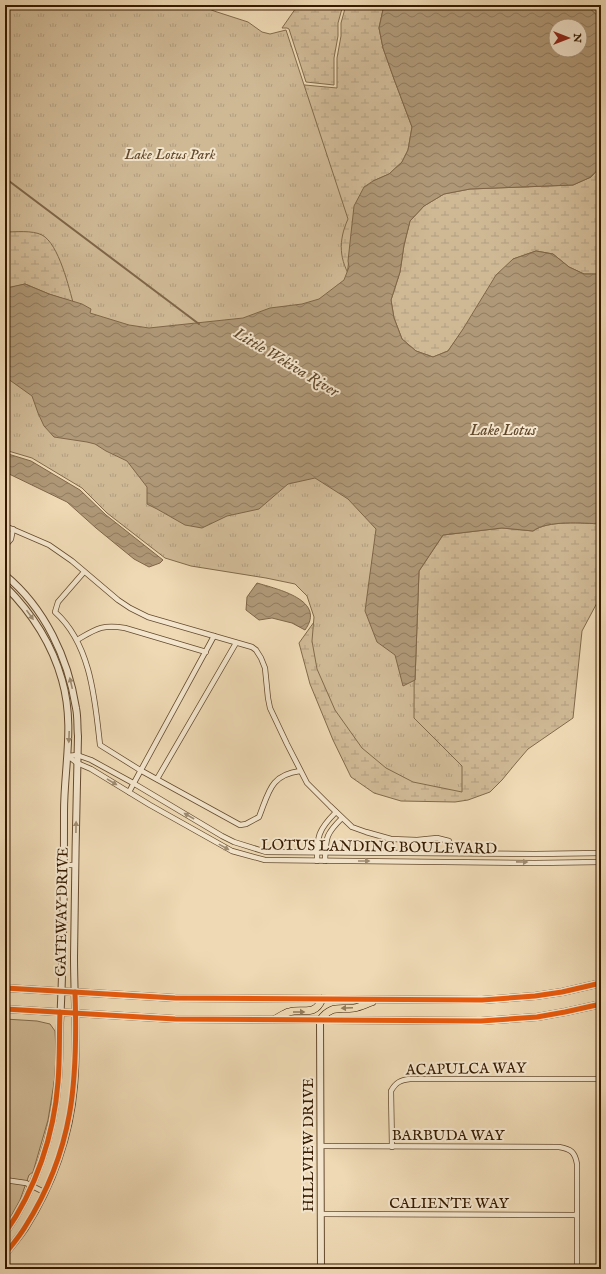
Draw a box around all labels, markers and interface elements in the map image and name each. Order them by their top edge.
north arrow [548,18,588,58]
text: N [570,32,584,43]
park label: Lake Lotus Park [124,145,215,164]
water label: Little Wekiva River [229,323,344,403]
water label: Lake Lotus [469,421,536,441]
one-way arrow [26,610,34,621]
one-way arrow [67,677,73,689]
one-way arrow [66,731,72,744]
one-way arrow [106,778,118,785]
one-way arrow [183,812,195,819]
one-way arrow [73,820,79,833]
street label: LOTUS LANDING BOULEVARD [261,835,497,859]
one-way arrow [218,843,230,850]
street label: GATEWAY DRIVE [51,847,73,977]
one-way arrow [358,858,371,864]
one-way arrow [516,859,528,866]
one-way arrow [341,1004,353,1011]
one-way arrow [293,1009,306,1015]
street label: ACAPULCA WAY [405,1058,527,1080]
street label: HILLVIEW DRIVE [299,1078,318,1212]
street label: BARBUDA WAY [392,1126,505,1145]
street label: CALIENTE WAY [389,1194,510,1213]

